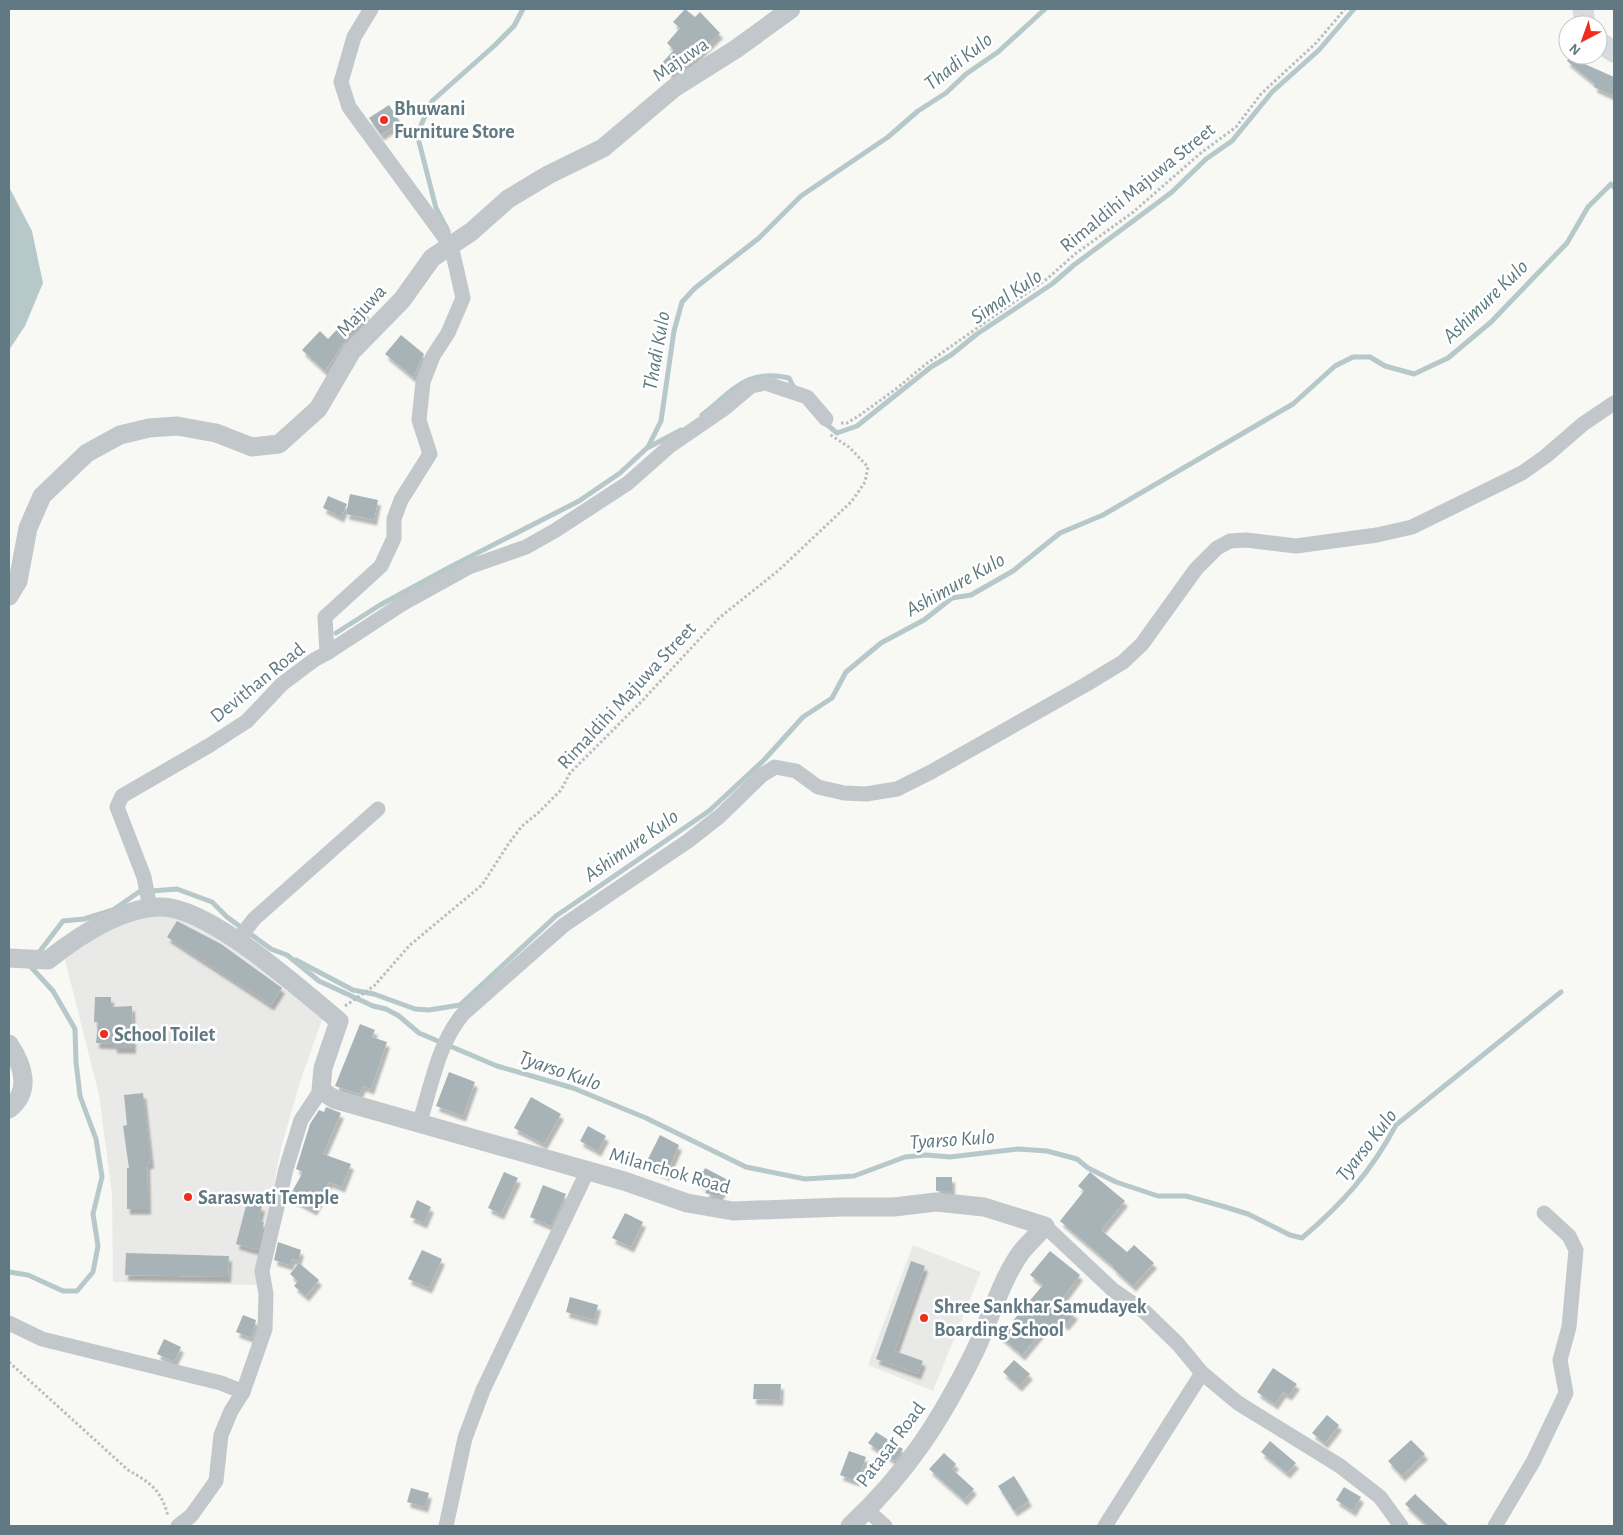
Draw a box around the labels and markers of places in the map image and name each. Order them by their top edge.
place label: Bhuwani Furniture Store [394,99,515,142]
marker: Bhuwani Furniture Store [378,114,390,126]
place label: School Toilet [114,1025,216,1045]
marker: School Toilet [98,1028,110,1040]
place label: Saraswati Temple [198,1188,339,1208]
marker: Saraswati Temple [182,1191,194,1203]
place label: Shree Sankhar Samudayek Boarding School [934,1297,1147,1340]
marker: Shree Sankhar Samudayek Boarding School [918,1312,930,1324]

